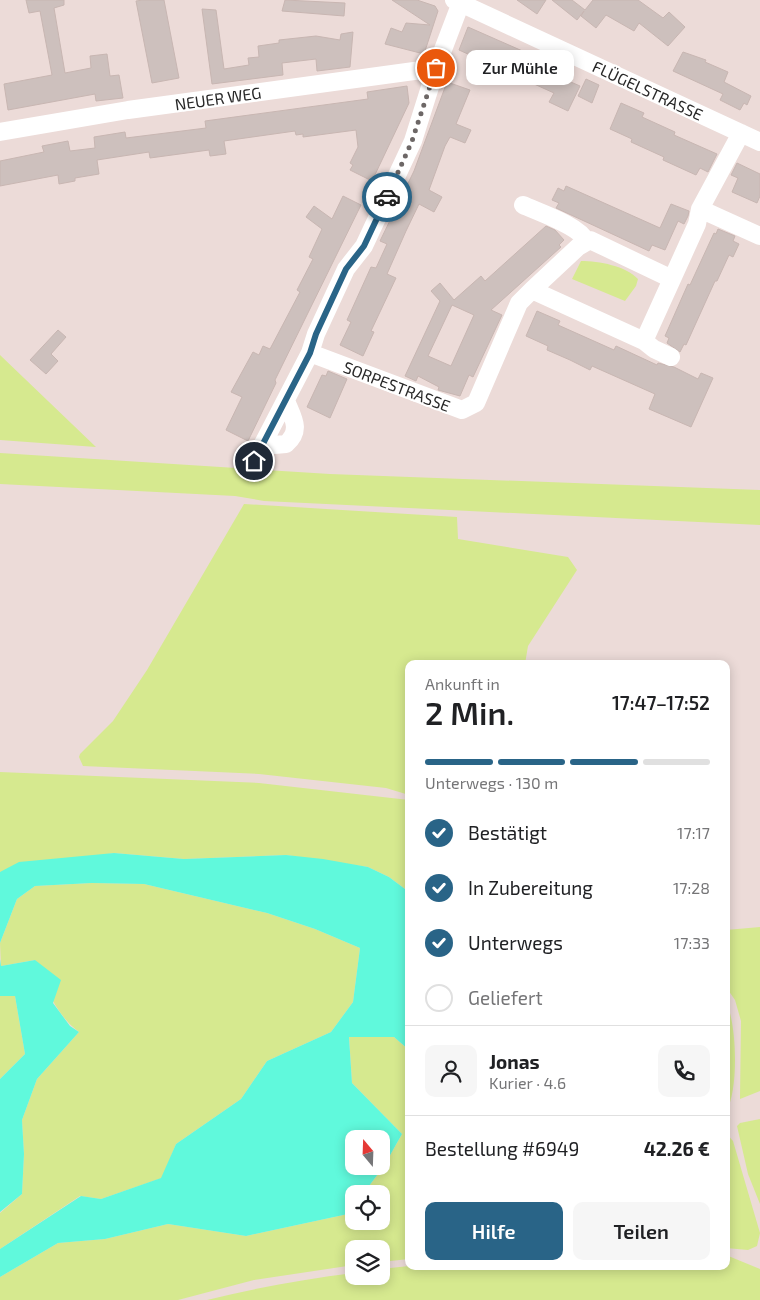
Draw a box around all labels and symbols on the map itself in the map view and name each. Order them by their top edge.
pin [415,47,457,89]
callout: Zur Mühle [466,50,574,86]
street label: FLÜGELSTRASSE [590,56,706,124]
street label: NEUER WEG [174,83,262,113]
courier [362,172,412,222]
street label: SORPESTRASSE [341,357,453,415]
pin [233,440,275,482]
north arrow [345,1130,390,1175]

